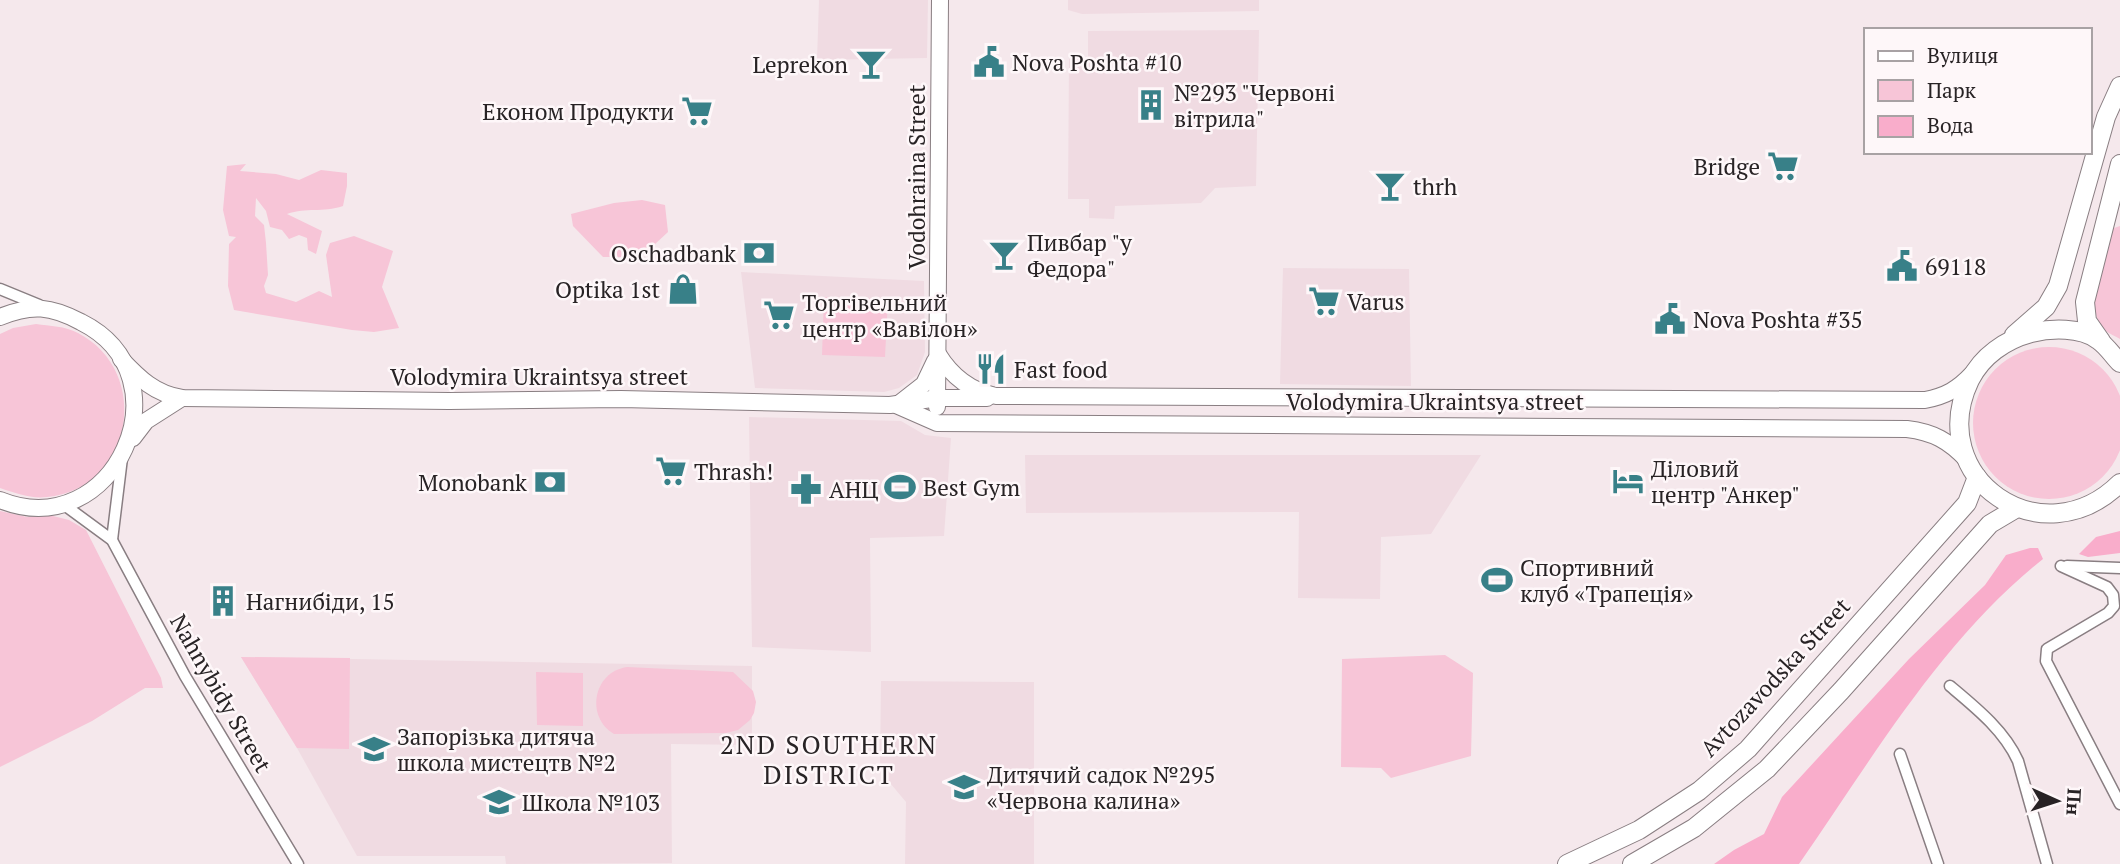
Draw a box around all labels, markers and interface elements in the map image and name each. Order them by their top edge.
legend [1864,28,2092,154]
text: Вулиця [1927,41,1998,69]
public building icon: Nova Poshta #10 [972,45,1006,79]
bar icon: Leprekon [854,47,888,81]
place label: Nova Poshta #10 [1012,47,1182,78]
place label: Leprekon [752,49,848,80]
text: Парк [1927,76,1977,104]
place label: №293 "Червоні вітрила" [1174,77,1335,134]
street label: Vodohraina Street [901,84,932,269]
building icon: №293 "Червоні вітрила" [1134,88,1168,122]
supermarket icon: Економ Продукти [680,94,714,128]
place label: Економ Продукти [482,96,674,127]
text: Вода [1927,111,1974,139]
supermarket icon: Bridge [1766,149,1800,183]
place label: Bridge [1694,151,1760,182]
bar icon: thrh [1373,169,1407,203]
place label: thrh [1413,171,1458,202]
place label: Пивбар "у Федора" [1027,227,1132,284]
bank icon: Oschadbank [742,236,776,270]
place label: Oschadbank [611,238,736,269]
bar icon: Пивбар "у Федора" [987,238,1021,272]
public building icon: 69118 [1885,249,1919,283]
place label: 69118 [1925,251,1986,282]
shop icon: Оptika 1st [666,272,700,306]
place label: Оptika 1st [555,274,660,305]
supermarket icon: Varus [1307,284,1341,318]
place label: Varus [1347,286,1404,317]
place label: Торгівельний центр «Вавілон» [802,287,978,344]
supermarket icon: Торгівельний центр «Вавілон» [762,298,796,332]
public building icon: Nova Poshta #35 [1653,302,1687,336]
place label: Nova Poshta #35 [1693,304,1863,335]
restaurant icon: Fast food [974,352,1008,386]
place label: Fast food [1014,354,1108,385]
street label: Volodymira Ukraintsya street [390,361,688,392]
street label: Volodymira Ukraintsya street [1286,386,1584,417]
place label: Діловий центр "Анкер" [1651,453,1800,510]
supermarket icon: Thrash! [654,454,688,488]
place label: Thrash! [694,456,773,487]
hotel icon: Діловий центр "Анкер" [1611,464,1645,498]
bank icon: Monobank [533,465,567,499]
place label: Monobank [418,467,527,498]
sports icon: Best Gym [883,470,917,504]
pharmacy icon: АНЦ [789,472,823,506]
place label: Best Gym [923,472,1020,503]
place label: АНЦ [829,474,878,505]
place label: Спортивний клуб «Трапеція» [1520,552,1693,609]
sports icon: Спортивний клуб «Трапеція» [1480,563,1514,597]
building icon: Нагнибіди, 15 [206,584,240,618]
place label: Нагнибіди, 15 [246,586,395,617]
street label: Avtozavodska Street [1693,591,1857,763]
street label: Nahnybidy Street [163,608,279,778]
place label: Запорізька дитяча школа мистецтв №2 [397,721,616,778]
district label: 2ND SOUTHERN DISTRICT [720,727,938,791]
school or university icon: Запорізька дитяча школа мистецтв №2 [357,732,391,766]
place label: Дитячий садок №295 «Червона калина» [987,759,1216,816]
north arrow [2022,766,2092,836]
school or university icon: Дитячий садок №295 «Червона калина» [947,770,981,804]
school or university icon: Школа №103 [482,785,516,819]
place label: Школа №103 [522,787,660,818]
text: Пн [2061,788,2088,816]

